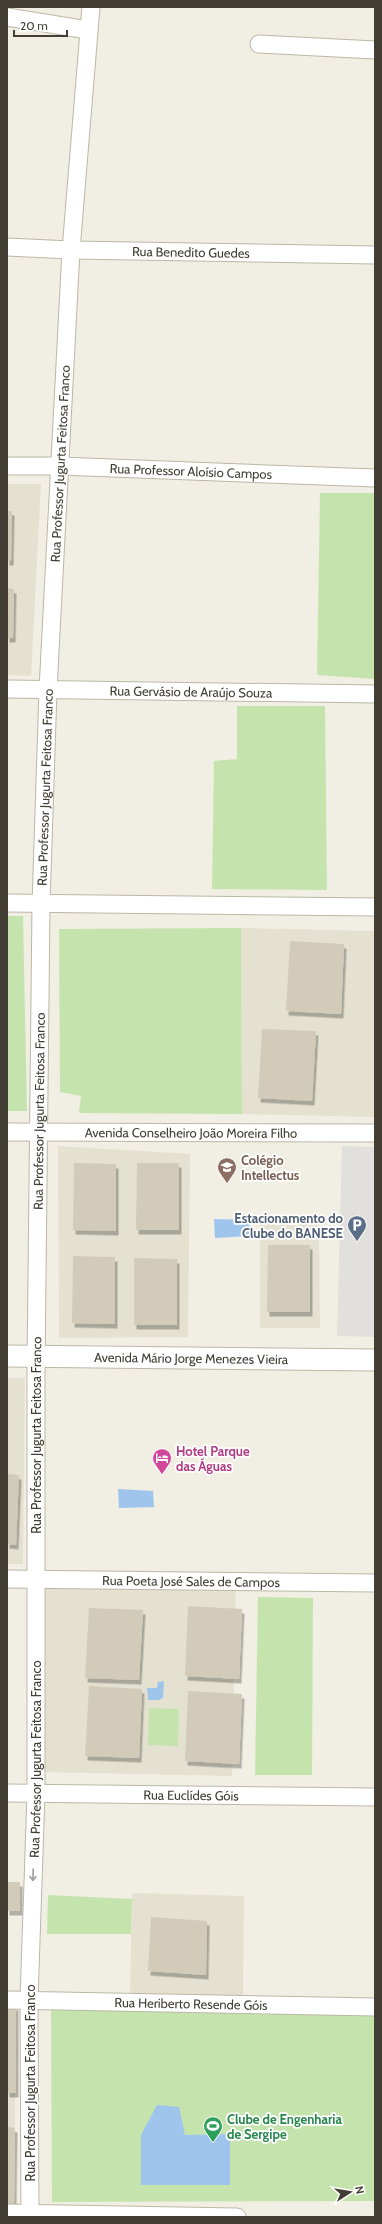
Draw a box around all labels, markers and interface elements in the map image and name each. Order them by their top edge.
scale bar [14,12,67,38]
text: 20 m [20,18,48,33]
street label: Rua Benedito Guedes [132,243,251,261]
street label: Rua Professor Jugurta Feitosa Franco [47,365,73,563]
street label: Rua Professor Aloísio Campos [109,460,273,482]
street label: Rua Gervásio de Araújo Souza [110,682,273,701]
street label: Rua Professor Jugurta Feitosa Franco [34,688,56,886]
street label: Rua Professor Jugurta Feitosa Franco [30,1012,48,1210]
street label: Avenida Conselheiro João Moreira Filho [85,1124,297,1141]
place label: Colégio Intellectus [241,1152,300,1183]
school or university icon: Colégio Intellectus [216,1156,238,1184]
place label: Estacionamento do Clube do BANESE [234,1210,344,1241]
parking icon: Estacionamento do Clube do BANESE [346,1214,368,1242]
street label: Rua Professor Jugurta Feitosa Franco [28,1336,44,1534]
street label: Avenida Mário Jorge Menezes Vieira [94,1349,289,1367]
place label: Hotel Parque das Águas [176,1443,250,1474]
hotel icon: Hotel Parque das Águas [151,1447,173,1475]
street label: Rua Poeta José Sales de Campos [102,1572,281,1590]
street label: Rua Professor Jugurta Feitosa Franco [26,1660,44,1858]
street label: Rua Euclídes Góis [143,1786,239,1804]
one-way arrow [29,1868,37,1881]
street label: Rua Professor Jugurta Feitosa Franco [22,1984,38,2182]
street label: Rua Heriberto Resende Góis [114,1994,268,2013]
place label: Clube de Engenharia de Sergipe [227,2111,342,2142]
sports icon: Clube de Engenharia de Sergipe [202,2115,224,2143]
north arrow [330,2172,370,2212]
text: N [352,2185,367,2195]

